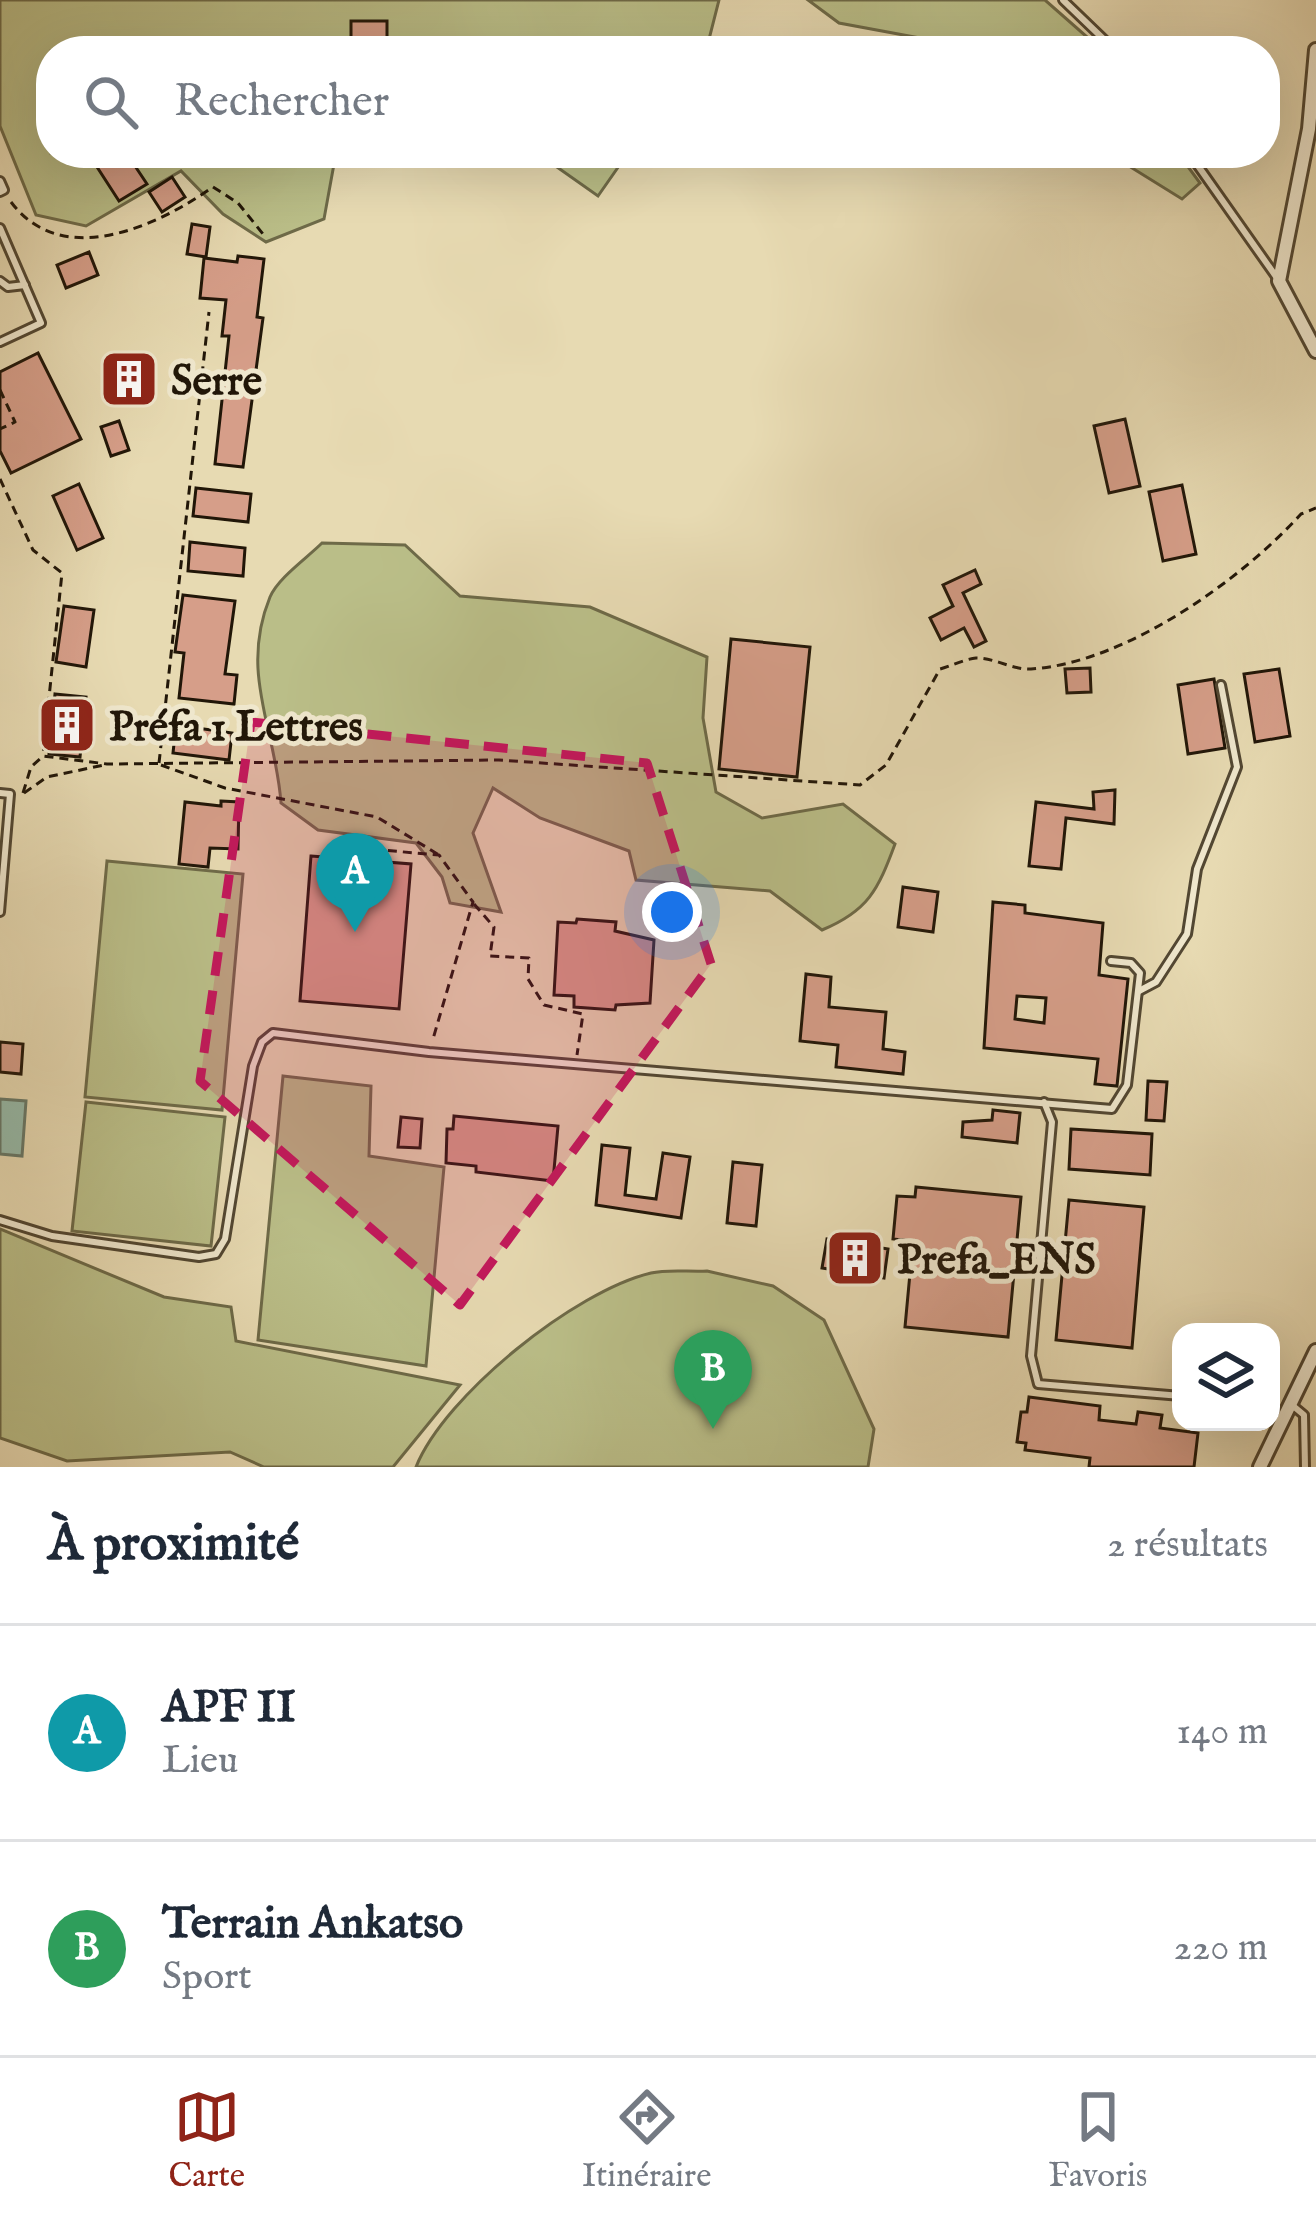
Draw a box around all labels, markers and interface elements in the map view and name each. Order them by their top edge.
search box [36,36,1280,168]
icon: search [78,69,144,135]
text: Rechercher [174,74,389,131]
building icon: Serre [98,348,160,410]
place label: Serre [171,356,262,409]
building icon: Préfa 1 Lettres [36,694,98,756]
place label: Préfa 1 Lettres [109,702,363,755]
pin: A [316,833,394,932]
your location [642,882,702,942]
building icon: Prefa_ENS [824,1227,886,1289]
place label: Prefa_ENS [897,1235,1096,1288]
map controls [1172,1323,1280,1431]
button: layers [1172,1323,1280,1431]
pin: B [674,1330,752,1429]
text: À proximité [48,1513,299,1578]
text: 2 résultats [1107,1521,1268,1570]
text: APF II [162,1680,296,1737]
text: A [74,1708,100,1757]
text: 140 m [1177,1708,1268,1757]
text: Lieu [162,1737,238,1786]
text: Terrain Ankatso [162,1896,463,1953]
text: B [74,1924,100,1973]
text: 220 m [1174,1924,1268,1973]
text: Sport [162,1953,252,2002]
tab: Carte [169,2084,245,2198]
tab: Itinéraire [582,2084,711,2198]
tab: Favoris [1049,2084,1147,2198]

